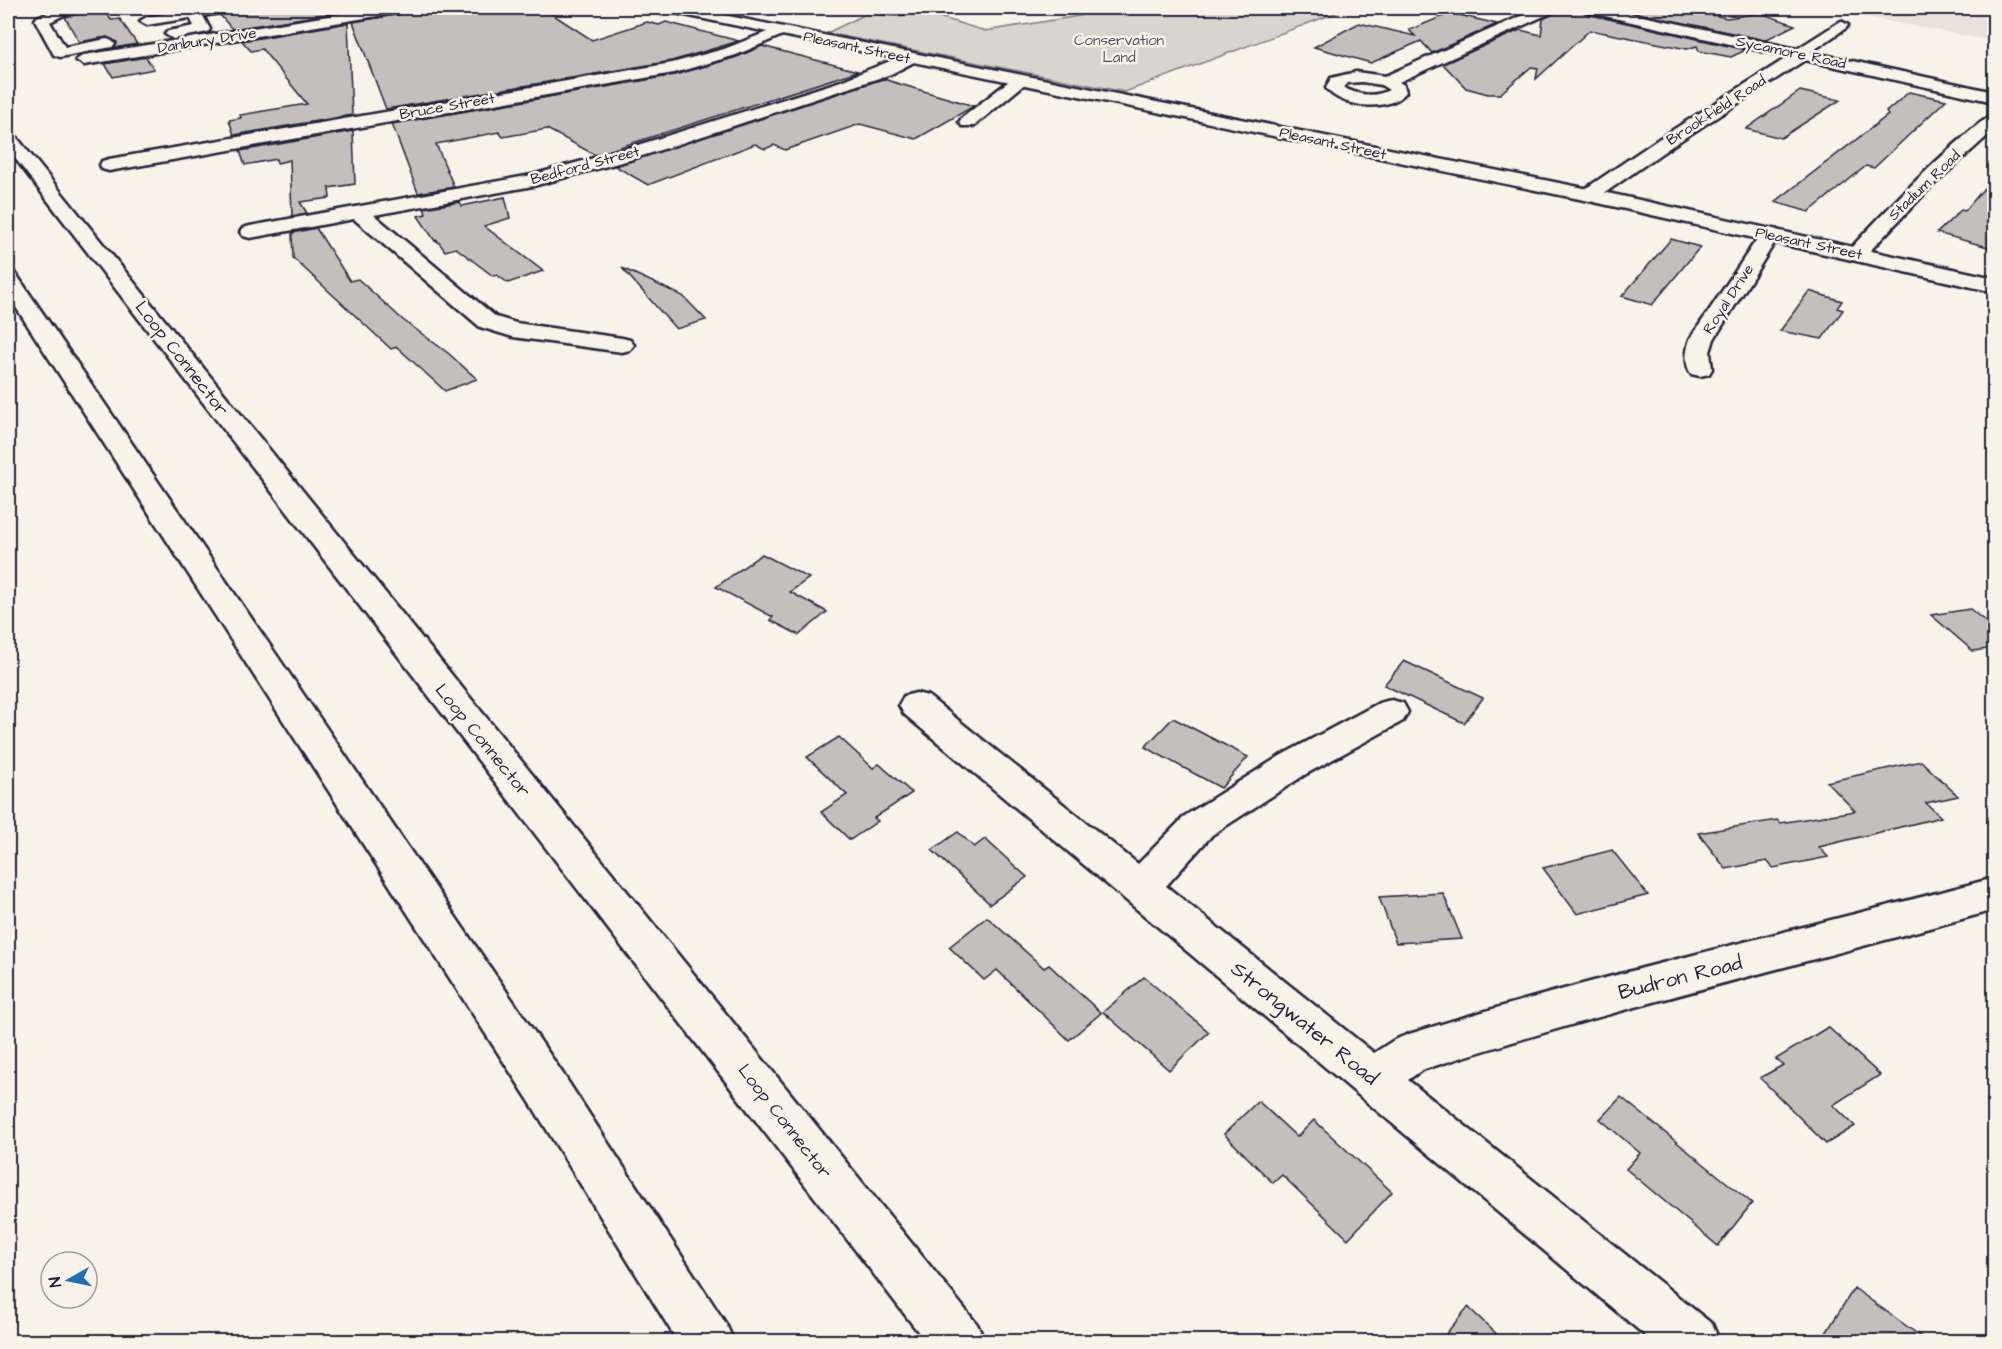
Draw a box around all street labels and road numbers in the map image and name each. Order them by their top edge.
street label: Danbury Drive [156,22,258,60]
street label: Pleasant Street [802,26,912,69]
street label: Sycamore Road [1734,31,1848,75]
street label: Brookfield Road [1662,70,1770,150]
street label: Bruce Street [398,88,496,125]
street label: Pleasant Street [1278,122,1388,165]
street label: Bedford Street [528,141,642,190]
street label: Stadium Road [1884,145,1965,225]
street label: Pleasant Street [1754,222,1864,265]
street label: Royal Drive [1698,260,1760,339]
street label: Loop Connector [129,296,234,421]
street label: Loop Connector [429,678,536,802]
street label: Budron Road [1615,948,1745,1007]
street label: Strongwater Road [1223,955,1385,1094]
street label: Loop Connector [732,1059,837,1184]

